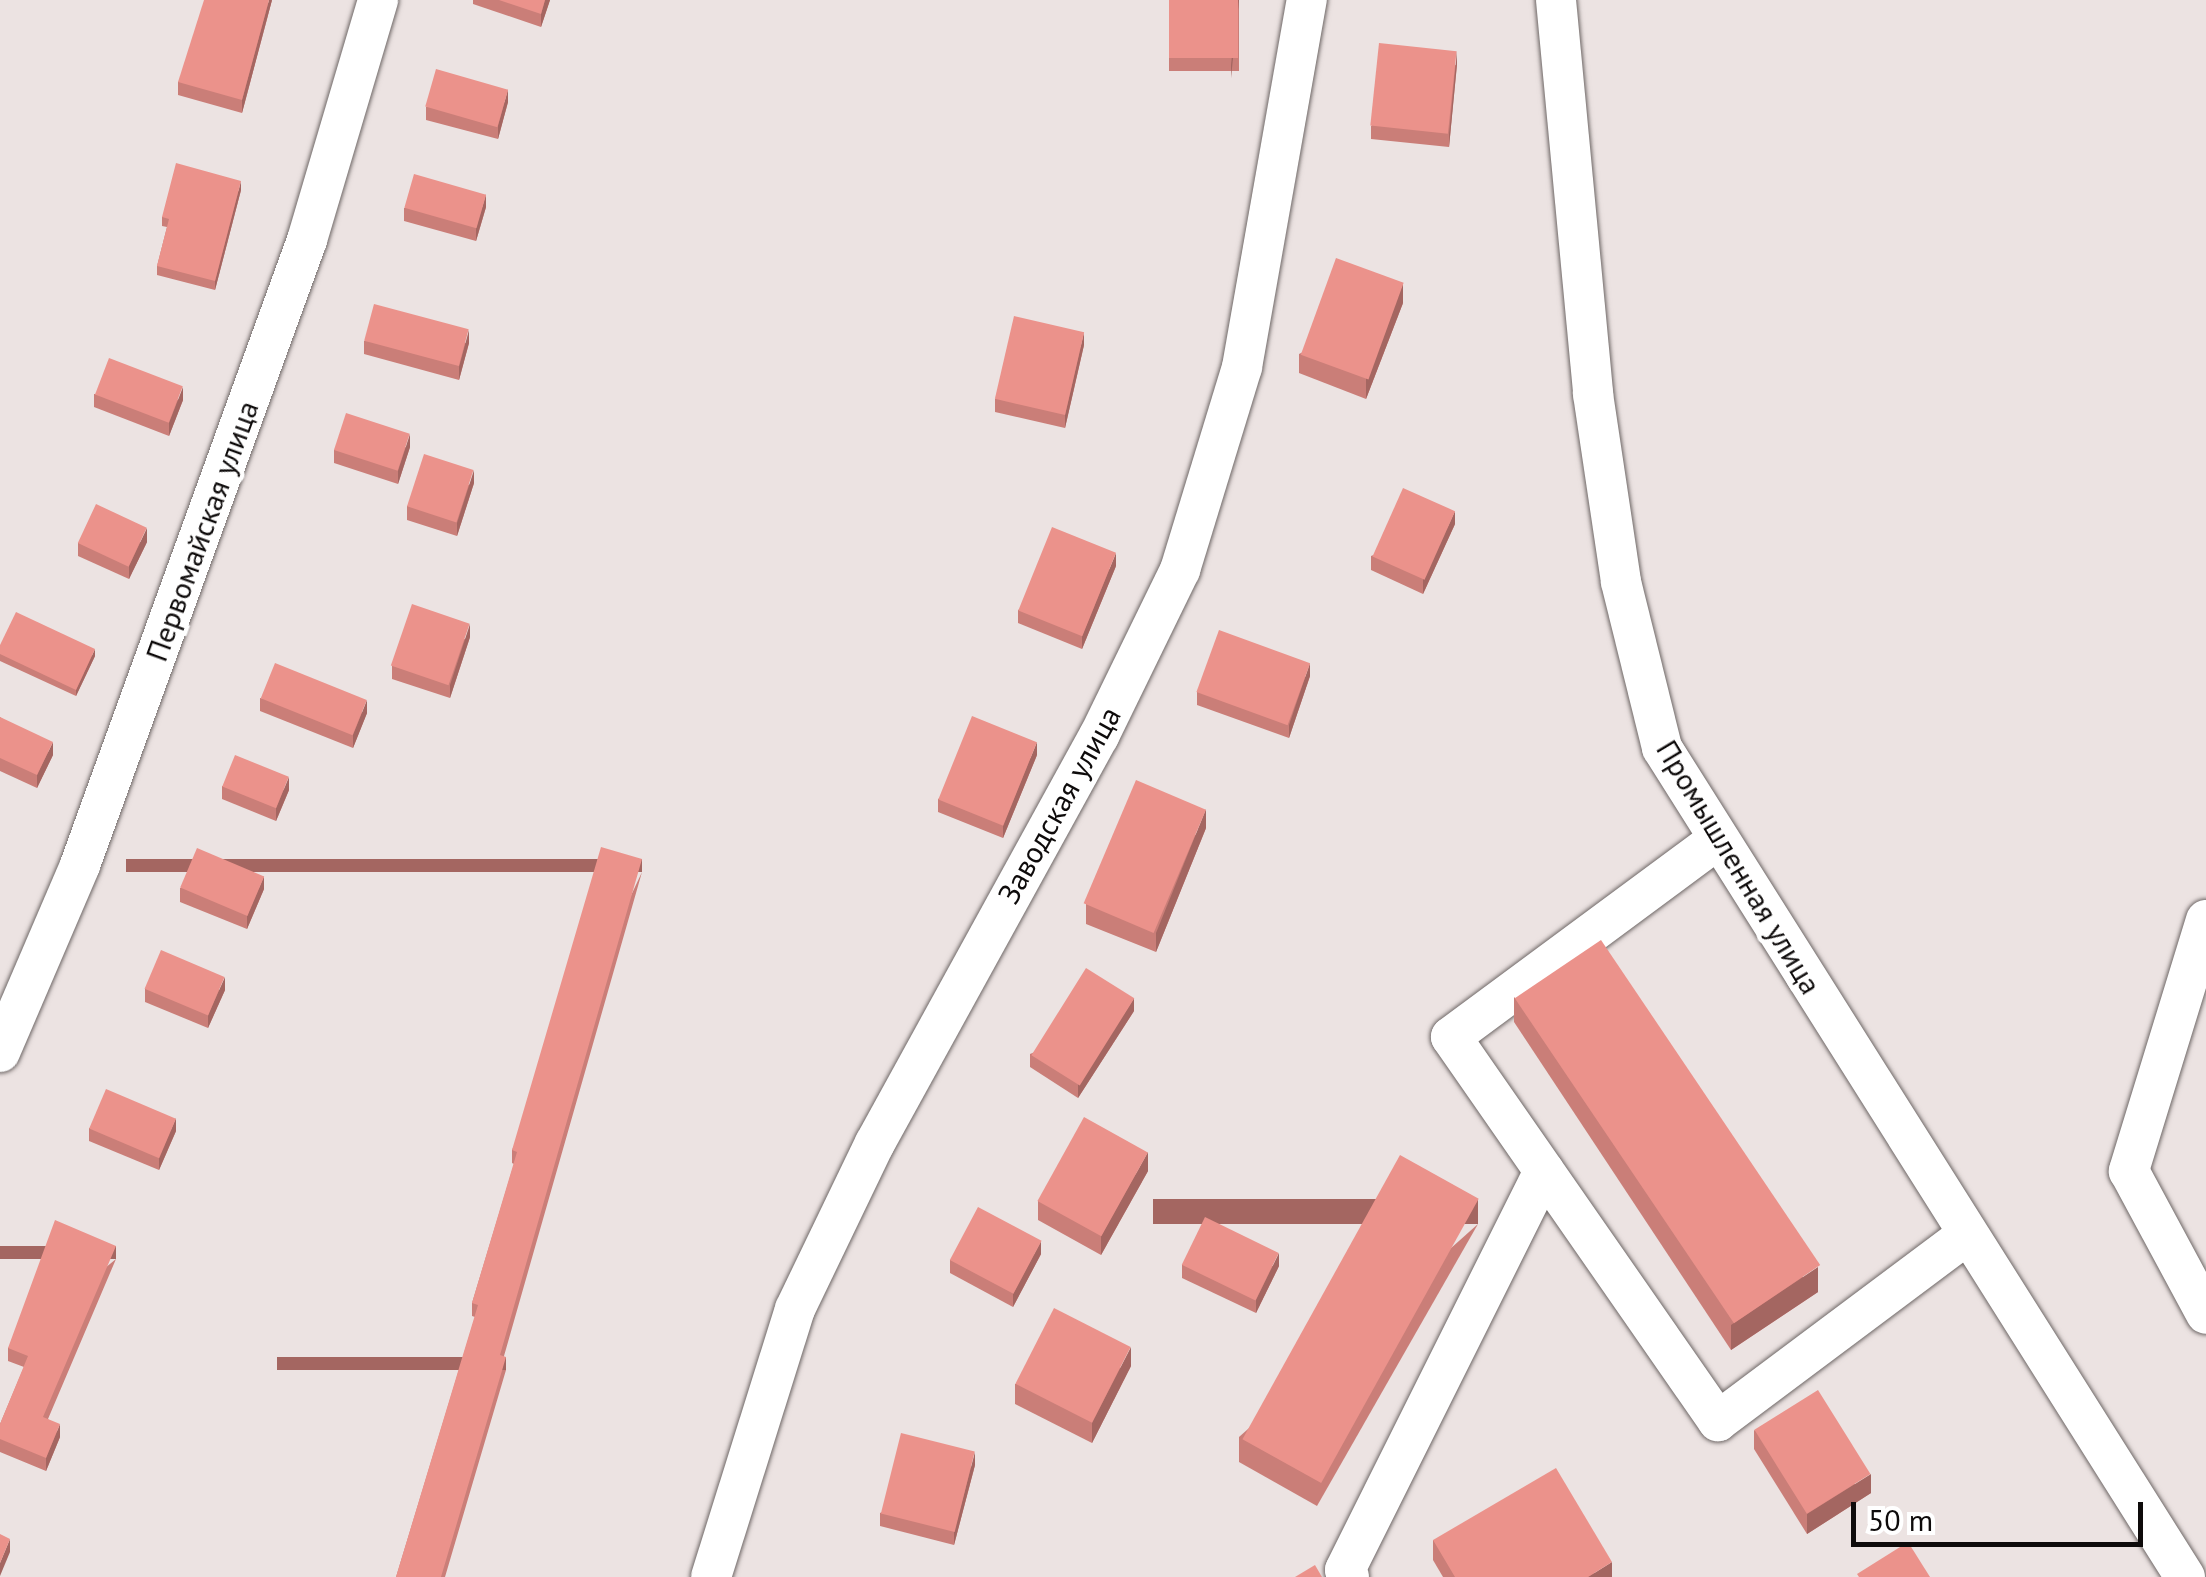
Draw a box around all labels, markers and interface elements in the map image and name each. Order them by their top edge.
street label: Первомайская улица [138,396,266,666]
street label: Заводская улица [990,700,1128,910]
street label: Промышленная улица [1649,734,1829,1000]
scale bar [1856,1482,2148,1544]
text: 50 m [1868,1500,1933,1539]

